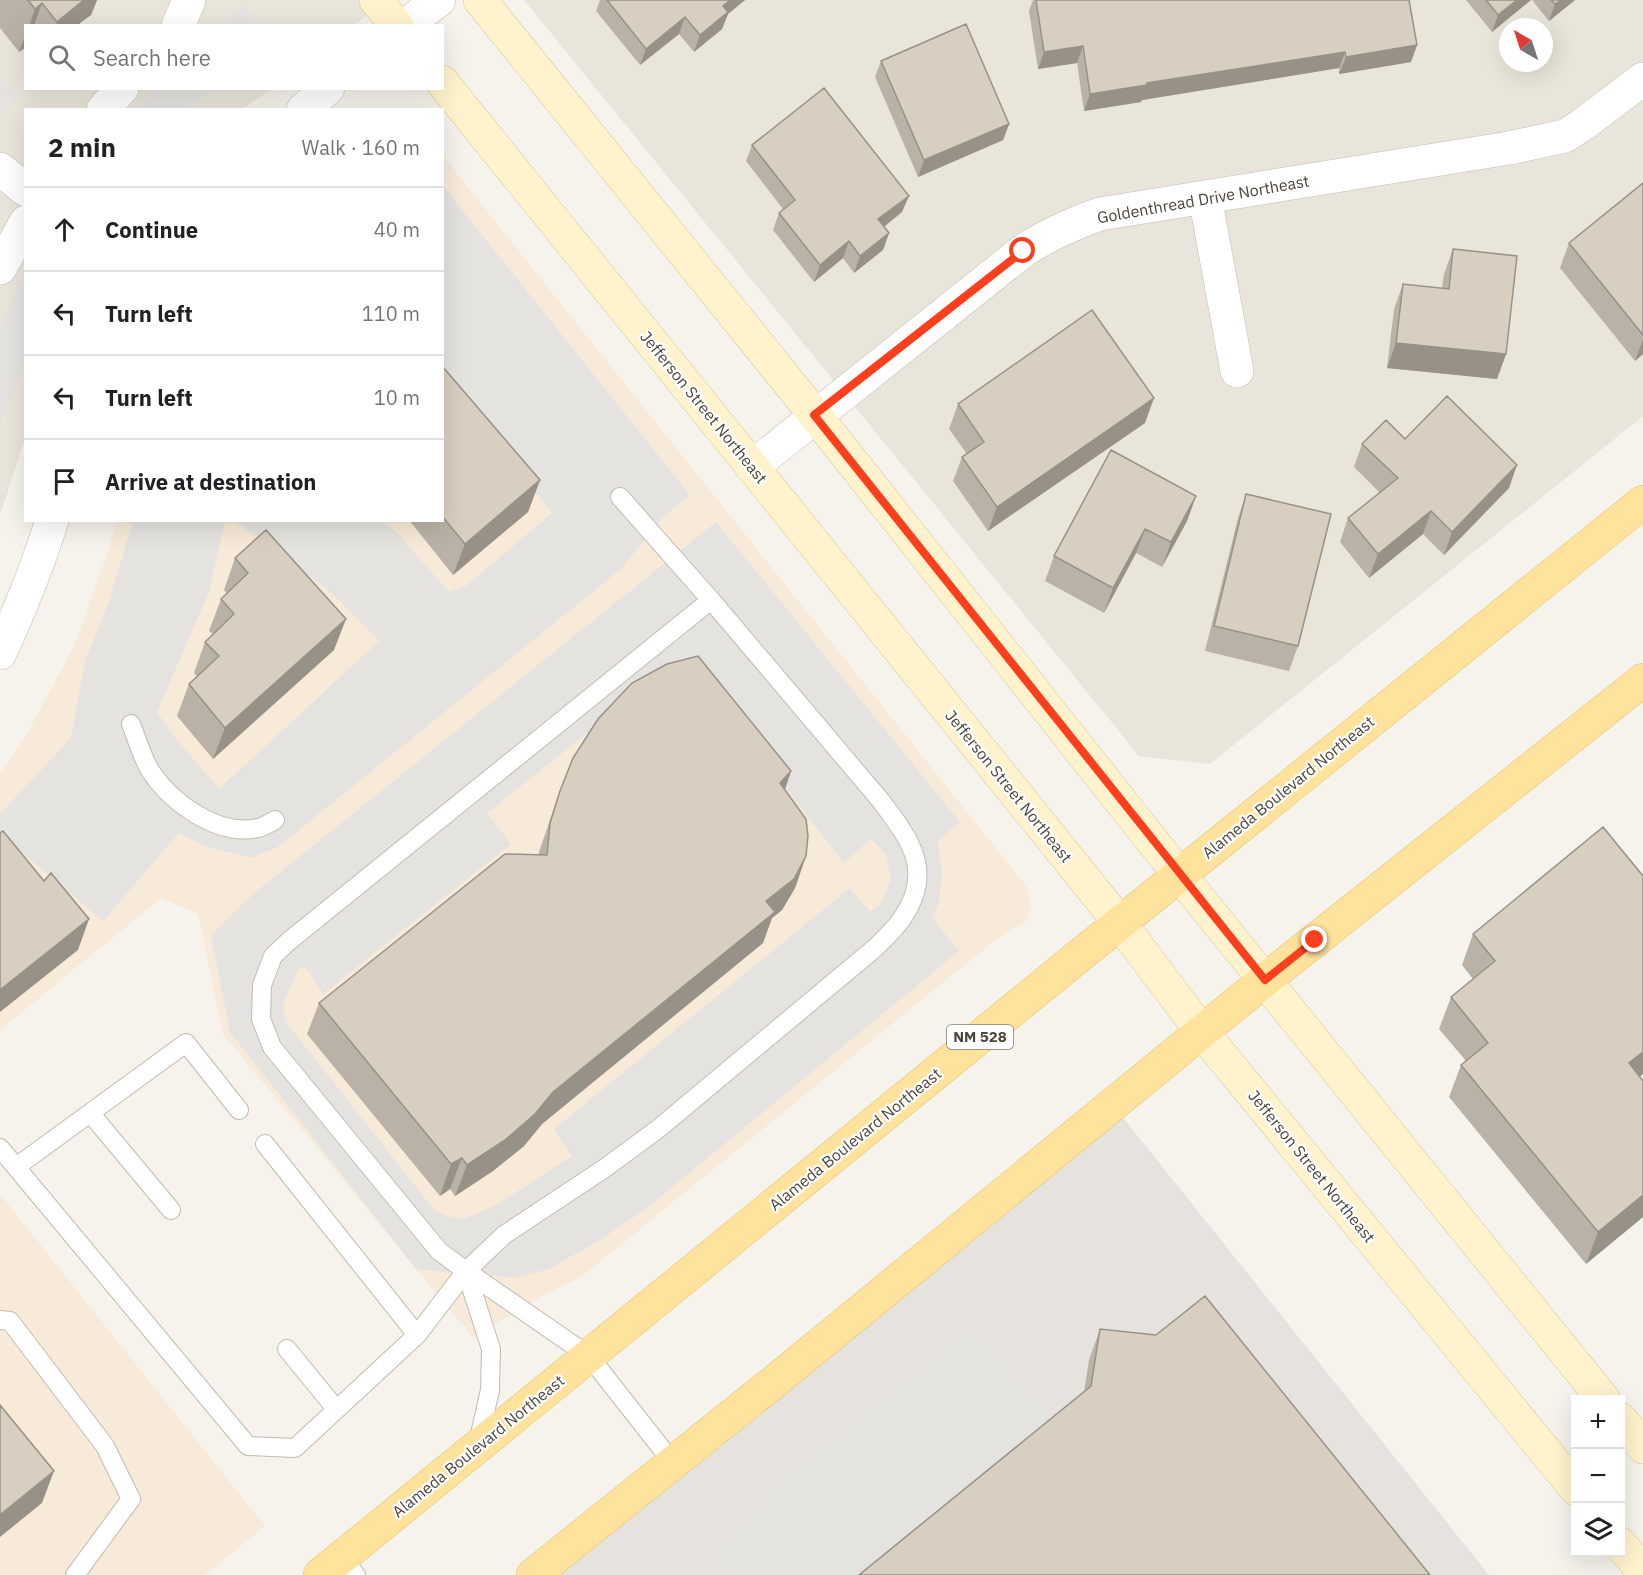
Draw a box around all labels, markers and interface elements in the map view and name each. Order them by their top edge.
north arrow [1499,18,1553,72]
search box [24,24,444,90]
icon: search [45,41,78,74]
text: Search here [93,43,211,72]
text: 2 min [48,130,116,164]
text: Walk · 160 m [302,134,420,161]
street label: Goldenthread Drive Northeast [1095,170,1311,228]
icon: ahead [48,213,81,246]
text: Continue [105,215,198,244]
text: 40 m [374,216,420,243]
route start [1009,237,1035,263]
icon: left [48,297,81,330]
text: Turn left [105,299,193,328]
text: 110 m [362,300,420,327]
street label: Jefferson Street Northeast [636,327,772,487]
icon: left [48,381,81,414]
text: Turn left [105,383,193,412]
text: 10 m [374,384,420,411]
icon: arrive [48,465,81,498]
text: Arrive at destination [105,467,316,496]
street label: Jefferson Street Northeast [941,706,1077,866]
street label: Alameda Boulevard Northeast [1198,711,1378,863]
route end [1301,926,1327,952]
road number: NM 528 [947,1025,1013,1049]
street label: Alameda Boulevard Northeast [765,1063,945,1215]
street label: Jefferson Street Northeast [1244,1086,1380,1246]
street label: Alameda Boulevard Northeast [388,1370,568,1522]
map controls [1571,1395,1625,1557]
button: + [1571,1395,1625,1449]
button: − [1571,1449,1625,1503]
button: layers [1571,1503,1625,1557]

